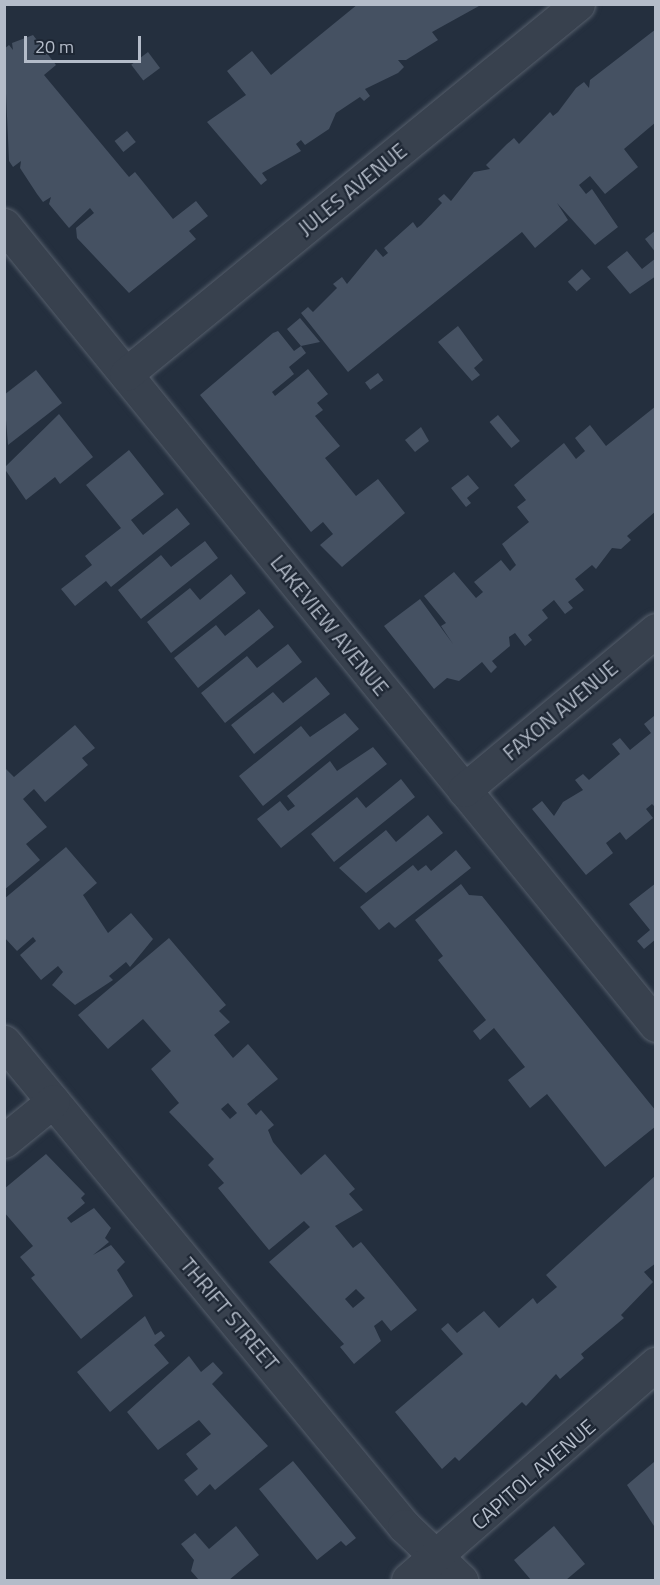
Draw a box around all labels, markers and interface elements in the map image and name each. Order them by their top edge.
scale bar [27,24,144,62]
text: 20 m [35,33,74,60]
street label: JULES AVENUE [293,138,411,240]
street label: LAKEVIEW AVENUE [266,550,394,700]
street label: FAXON AVENUE [498,655,622,765]
street label: THRIFT STREET [175,1252,285,1376]
street label: CAPITOL AVENUE [466,1413,600,1535]

